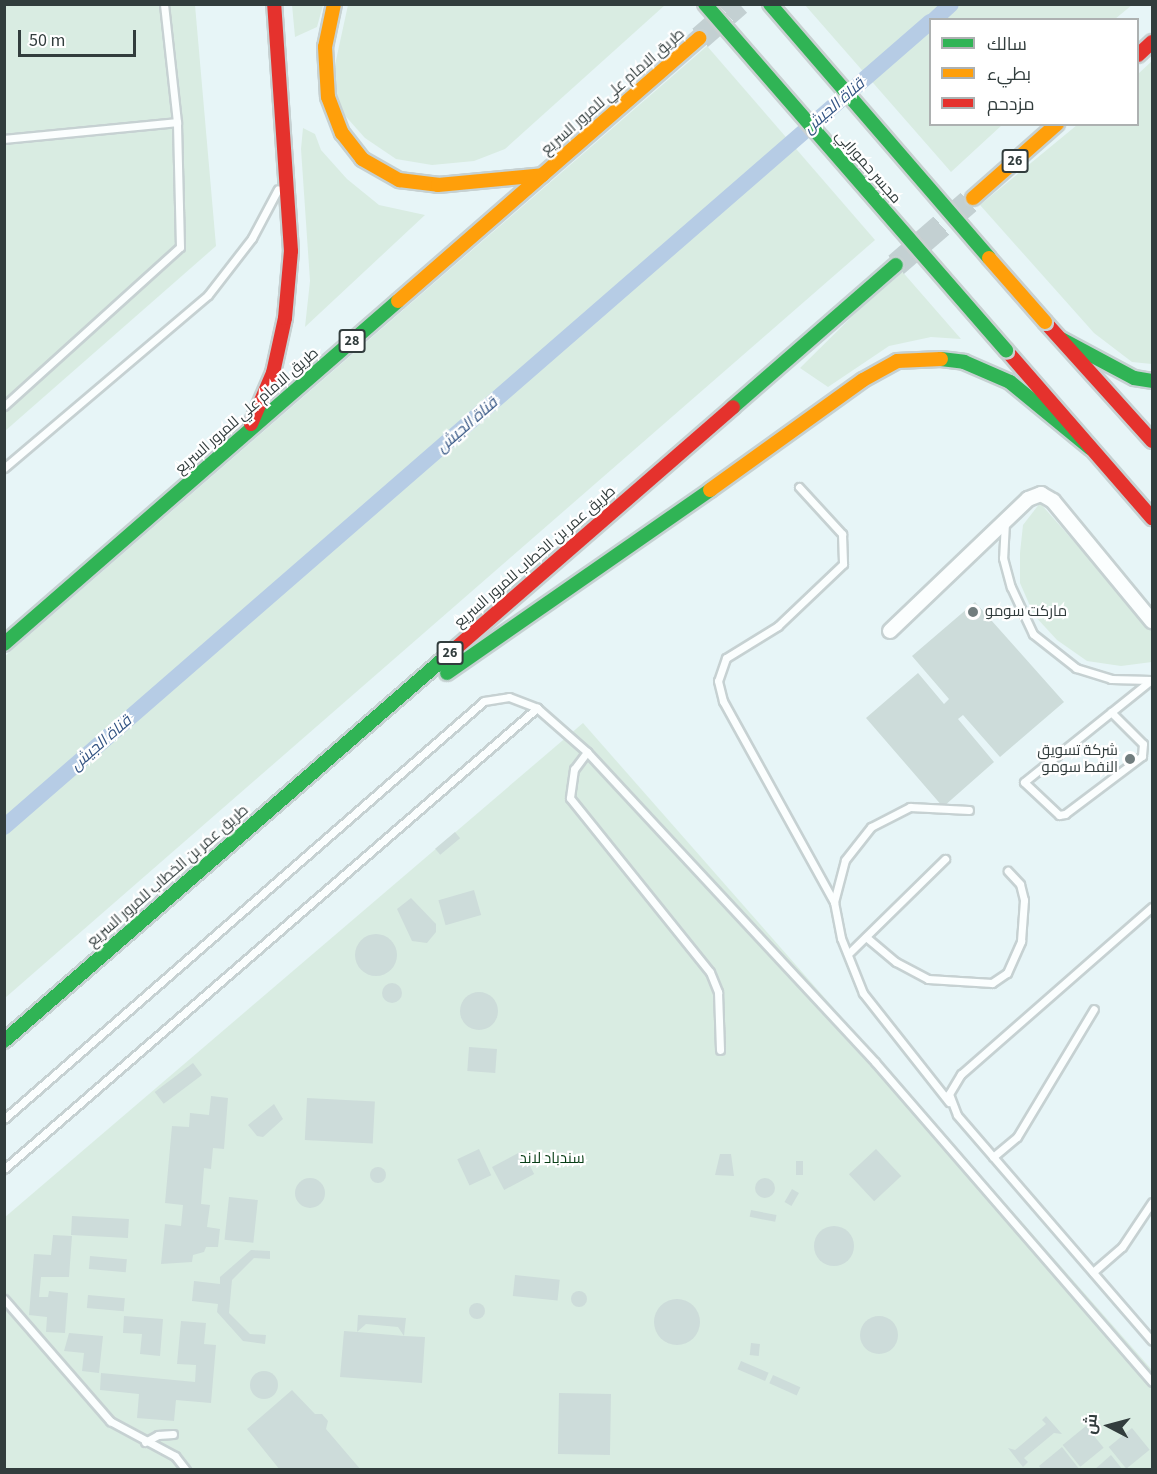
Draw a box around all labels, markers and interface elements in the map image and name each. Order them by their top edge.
scale bar [21,18,140,56]
legend [929,18,1139,126]
street label: طريق الامام علي للمرور السريع [538,25,688,159]
text: 50 m [29,28,65,53]
text: سالك [987,32,1027,57]
text: بطيء [987,62,1031,87]
water label: قناة الجيش [800,74,868,138]
text: مزدحم [987,92,1035,117]
street label: مجسر حمورابي [831,127,905,207]
road number: 26 [1002,150,1028,172]
road number: 28 [338,330,366,352]
street label: طريق الامام علي للمرور السريع [172,344,322,478]
water label: قناة الجيش [433,393,501,457]
street label: طريق عمر بن الخطاب للمرور السريع [451,482,619,632]
place label: ماركت سومو [985,603,1067,621]
marker: ماركت سومو [966,605,980,619]
road number: 26 [436,642,464,664]
water label: قناة الجيش [67,711,135,775]
place label: شركة تسويق النفط سومو [1037,741,1118,776]
marker: شركة تسويق النفط سومو [1123,752,1137,766]
street label: طريق عمر بن الخطاب للمرور السريع [84,801,252,951]
park label: سندباد لاند [519,1150,585,1168]
north arrow [1079,1396,1139,1456]
text: ش [1079,1413,1103,1435]

